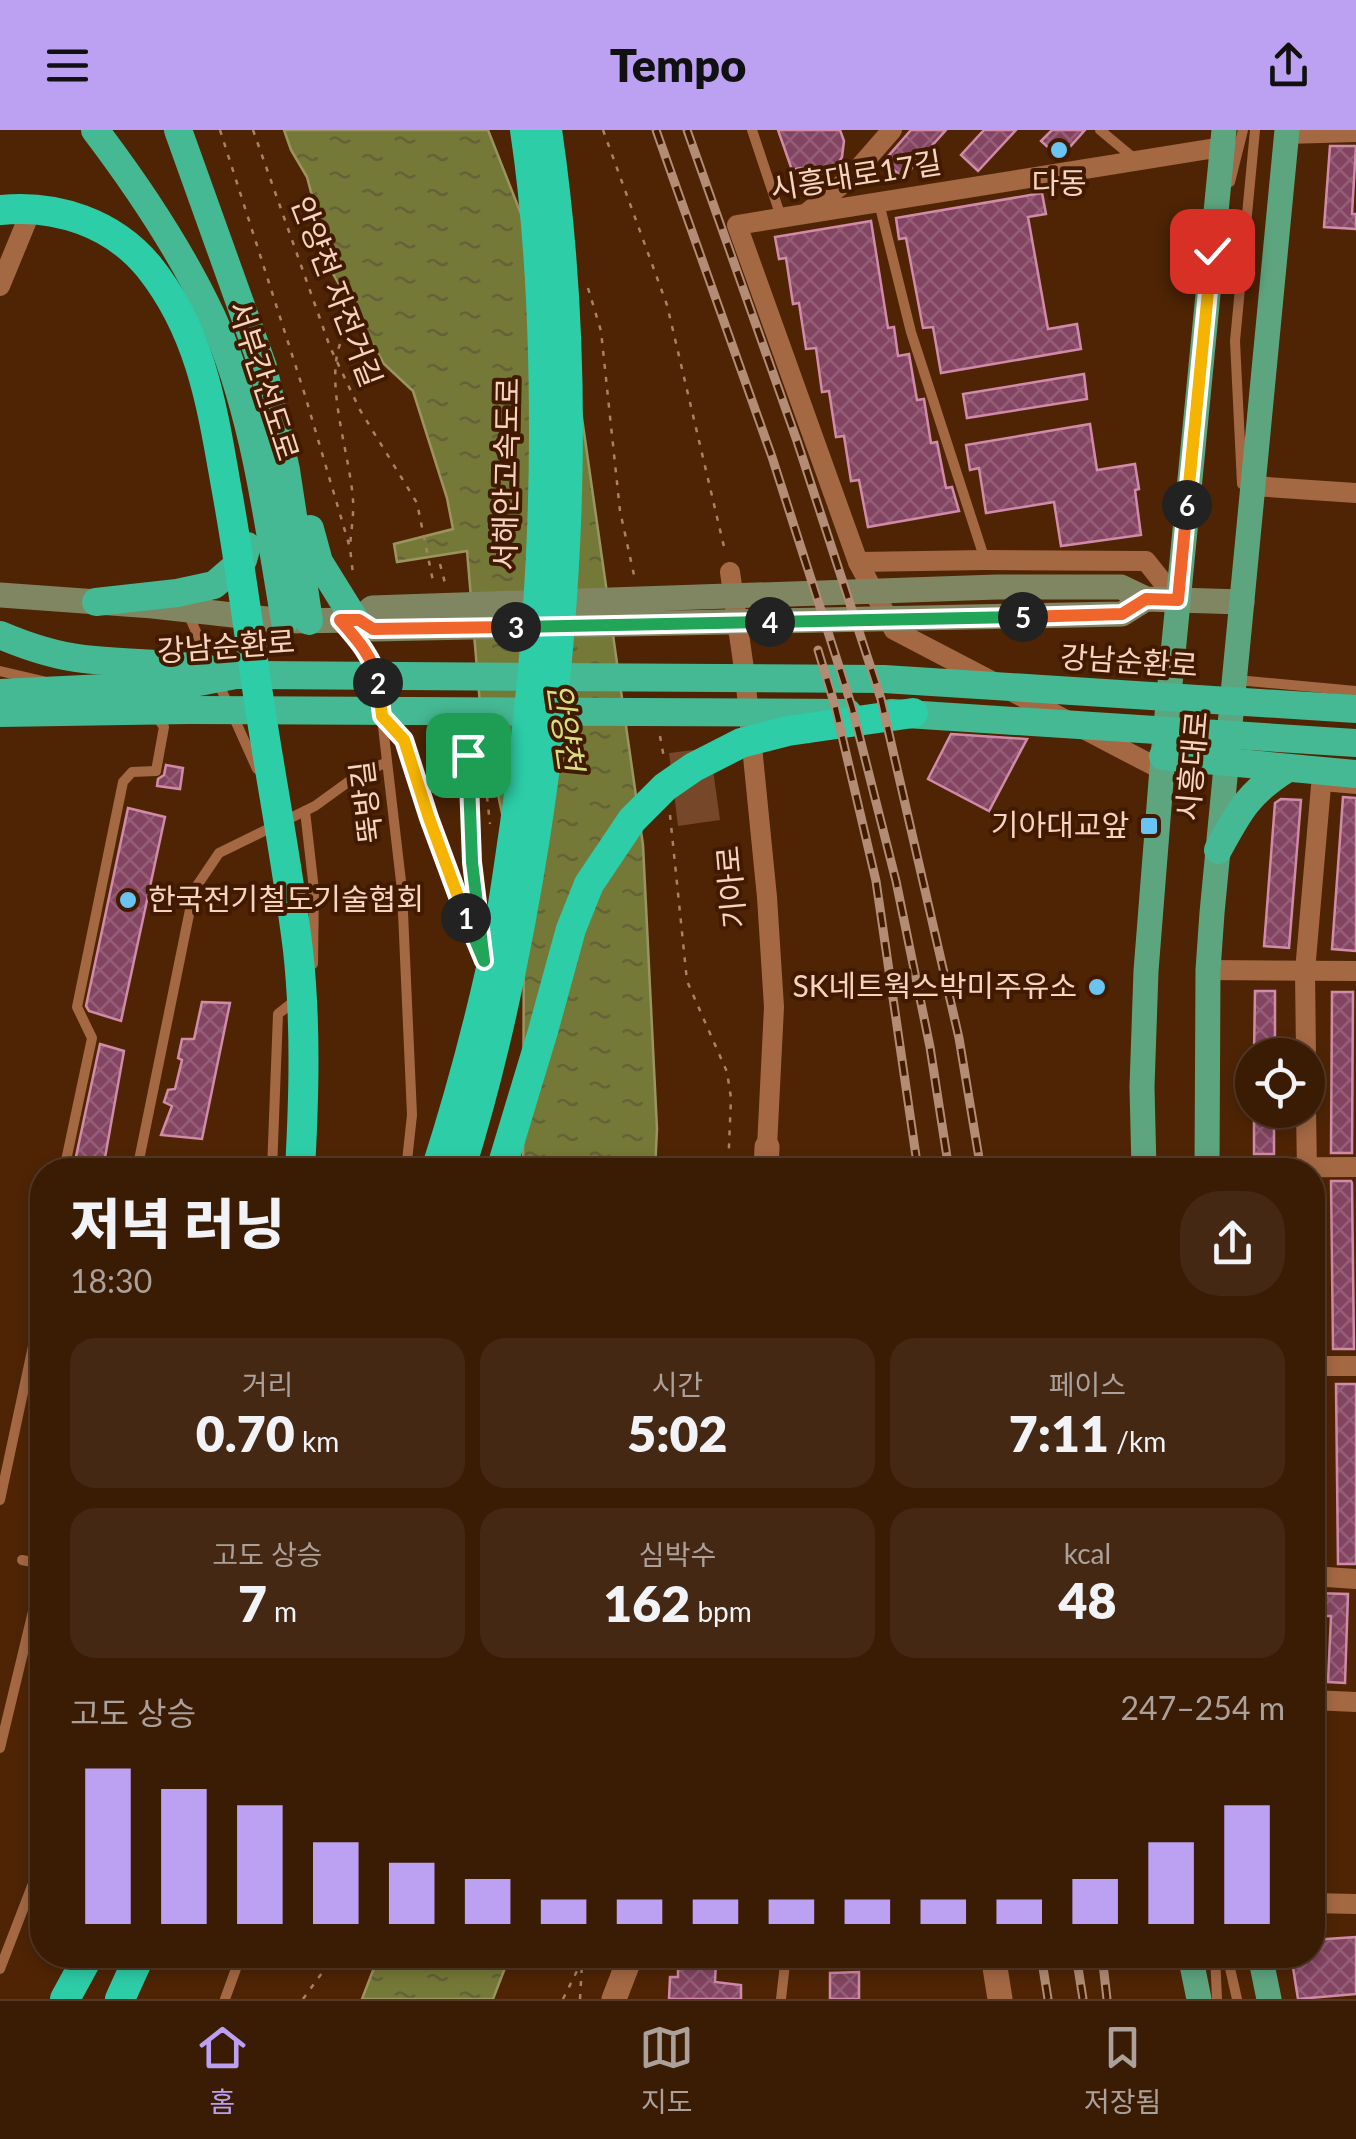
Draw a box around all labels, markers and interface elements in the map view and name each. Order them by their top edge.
icon: menu [40,38,95,93]
text: Tempo [610,38,746,92]
icon: share [1261,38,1316,93]
marker: 다동 [1048,139,1070,161]
street label: 시흥대로17길 [768,143,944,205]
place label: 다동 [1031,164,1087,200]
street label: 안양천 자전거길 [285,191,391,392]
pin [1170,209,1255,294]
icon: check [1185,224,1240,279]
street label: 서부간선도로 [222,296,308,465]
street label: 서해안고속도로 [485,377,525,571]
pin: 6 [1162,480,1212,530]
text: 6 [1179,488,1195,522]
pin: 5 [998,592,1048,642]
pin: 4 [745,597,795,647]
text: 5 [1015,600,1031,634]
pin: 3 [491,602,541,652]
text: 4 [762,605,778,639]
text: 3 [508,610,524,644]
street label: 강남순환로 [156,622,296,668]
street label: 강남순환로 [1059,637,1199,683]
pin: 2 [353,658,403,708]
text: 2 [370,666,386,700]
water label: 안양천 [541,680,592,777]
street label: 시흥대로 [1168,709,1214,822]
pin [426,713,511,798]
icon: arrive [441,728,496,783]
street label: 뚝방길 [342,759,388,846]
place label: 기아대교앞 [991,806,1129,842]
marker: 기아대교앞 [1138,815,1160,837]
street label: 기아로 [708,844,752,930]
place label: 한국전기철도기술협회 [148,880,424,916]
marker: 한국전기철도기술협회 [117,889,139,911]
pin: 1 [441,893,491,943]
text: 1 [458,901,474,935]
place label: SK네트웍스박미주유소 [792,967,1077,1003]
marker: SK네트웍스박미주유소 [1086,976,1108,998]
map controls [1235,1038,1325,1128]
button: locate [1235,1038,1325,1128]
text: 저녁 러닝 [70,1190,285,1256]
button: share [1180,1191,1285,1296]
text: 18:30 [70,1261,152,1300]
text: 거리 [242,1367,293,1401]
text: 시간 [652,1367,703,1401]
text: 페이스 [1049,1367,1126,1401]
text: 0.70 [196,1403,295,1463]
text: 5:02 [627,1403,728,1463]
text: 7:11 [1009,1403,1109,1463]
text: km [295,1424,339,1458]
text: /km [1109,1424,1166,1458]
text: kcal [1064,1536,1111,1570]
text: 고도 상승 [212,1537,323,1571]
text: 심박수 [639,1537,716,1571]
text: 48 [1058,1570,1117,1630]
text: 7 [238,1573,267,1633]
text: 162 [603,1573,690,1633]
text: m [267,1594,297,1628]
text: bpm [690,1594,752,1628]
text: 247–254 m [1121,1688,1285,1727]
text: 고도 상승 [70,1693,196,1732]
tab: 홈 [195,2020,250,2120]
tab: 지도 [639,2020,694,2120]
tab: 저장됨 [1084,2020,1161,2120]

